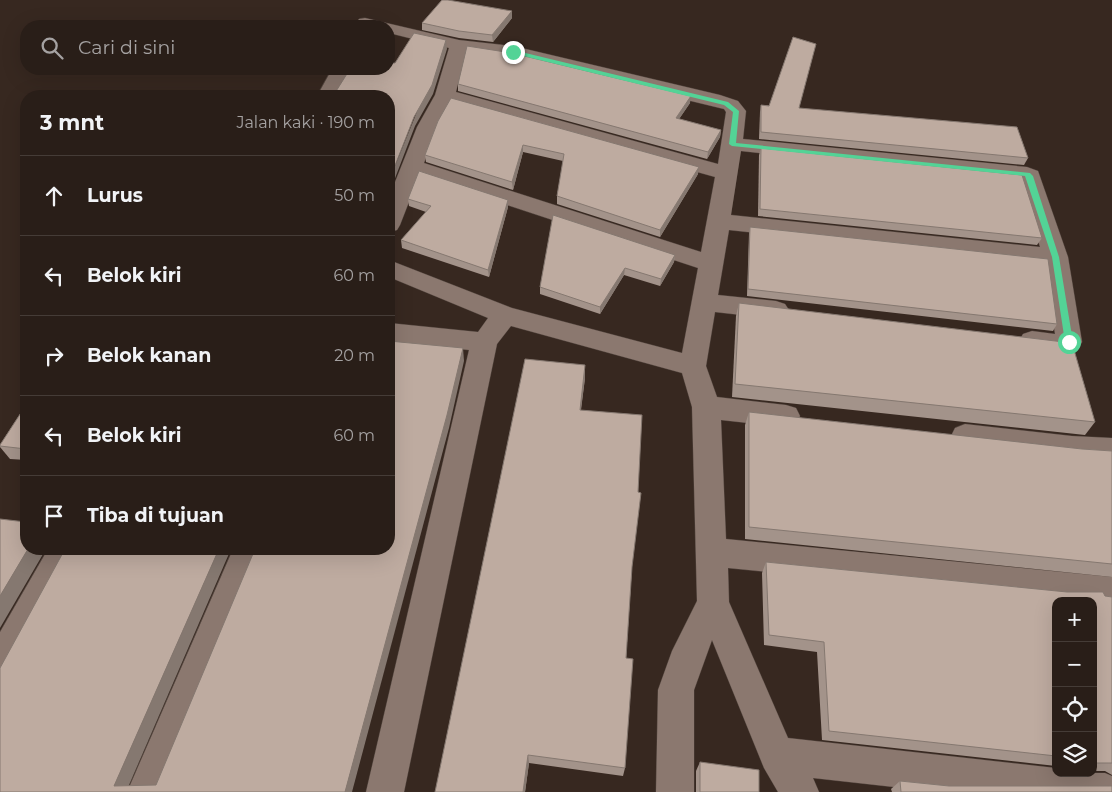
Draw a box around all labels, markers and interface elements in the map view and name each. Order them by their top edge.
search box [20,20,395,75]
icon: search [38,34,66,62]
text: Cari di sini [78,36,175,59]
route end [502,41,525,64]
text: 3 mnt [40,110,104,135]
text: Jalan kaki · 190 m [236,113,375,132]
icon: ahead [40,182,68,210]
text: Lurus [87,184,143,207]
text: 50 m [334,186,375,205]
icon: left [40,262,68,290]
text: Belok kiri [87,264,182,287]
text: 60 m [333,266,375,285]
route start [1058,331,1081,354]
icon: right [40,342,68,370]
text: Belok kanan [87,344,211,367]
text: 20 m [334,346,375,365]
icon: left [40,422,68,450]
text: Belok kiri [87,424,182,447]
text: 60 m [333,426,375,445]
icon: arrive [40,502,68,530]
text: Tiba di tujuan [87,504,224,527]
map controls [1052,597,1097,777]
button: + [1052,597,1097,642]
button: − [1052,642,1097,687]
button: locate [1052,687,1097,732]
button: layers [1052,732,1097,777]

